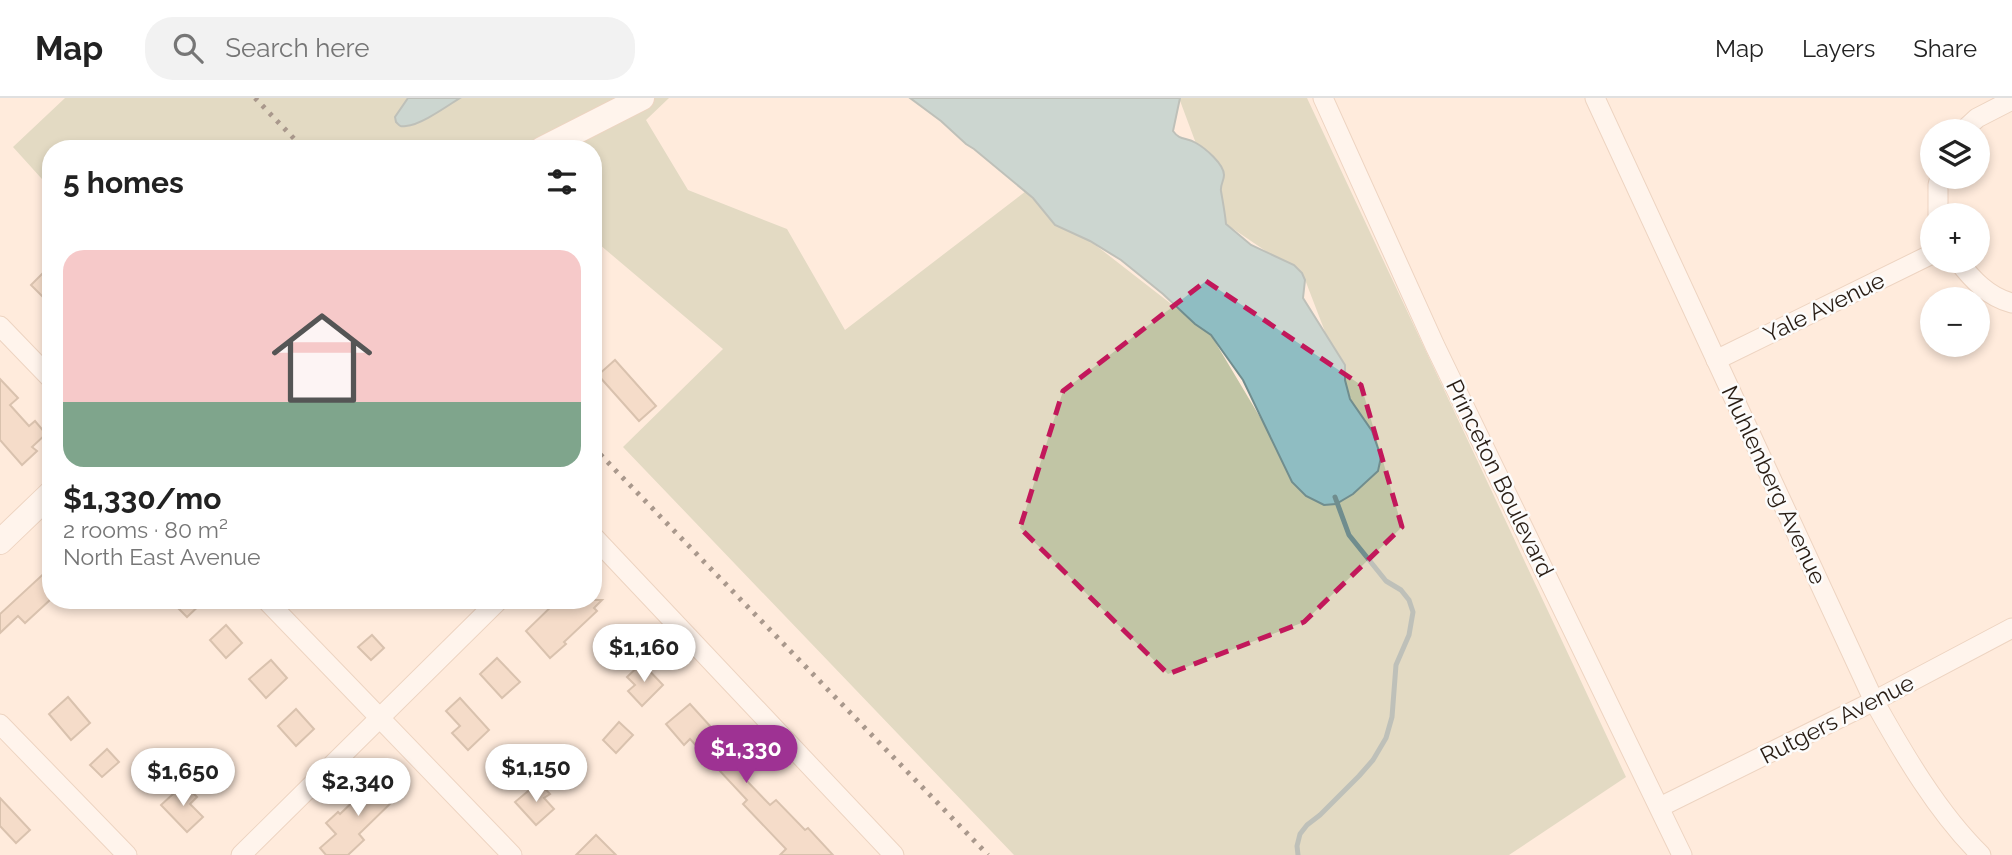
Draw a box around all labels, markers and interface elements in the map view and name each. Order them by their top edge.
search box [145,17,635,80]
text: Map [35,29,103,68]
icon: search [169,29,207,67]
text: Search here [225,33,370,63]
text: Map [1715,34,1764,63]
text: Layers [1802,34,1875,63]
text: Share [1913,34,1977,63]
map controls [1920,119,1990,357]
button: layers [1920,119,1990,189]
icon: filters [543,163,581,201]
text: 5 homes [63,165,184,200]
button: + [1920,203,1990,273]
street label: Yale Avenue [1759,266,1889,347]
button: − [1920,287,1990,357]
icon: home [259,295,385,421]
street label: Princeton Boulevard [1441,375,1560,581]
street label: Muhlenberg Avenue [1717,381,1832,588]
text: $1,330/mo [63,481,221,516]
text: 2 rooms · 80 m² [63,516,228,543]
text: North East Avenue [63,543,260,570]
pin: $1,160 [587,624,701,684]
text: $1,160 [609,633,679,660]
street label: Rutgers Avenue [1755,668,1918,769]
pin: $1,330 [689,726,803,785]
text: $1,330 [710,734,782,761]
pin: $1,150 [479,744,593,804]
pin: $1,650 [126,748,240,808]
text: $1,150 [501,753,571,780]
text: $1,650 [147,757,219,784]
pin: $2,340 [301,758,415,818]
text: $2,340 [322,767,394,794]

